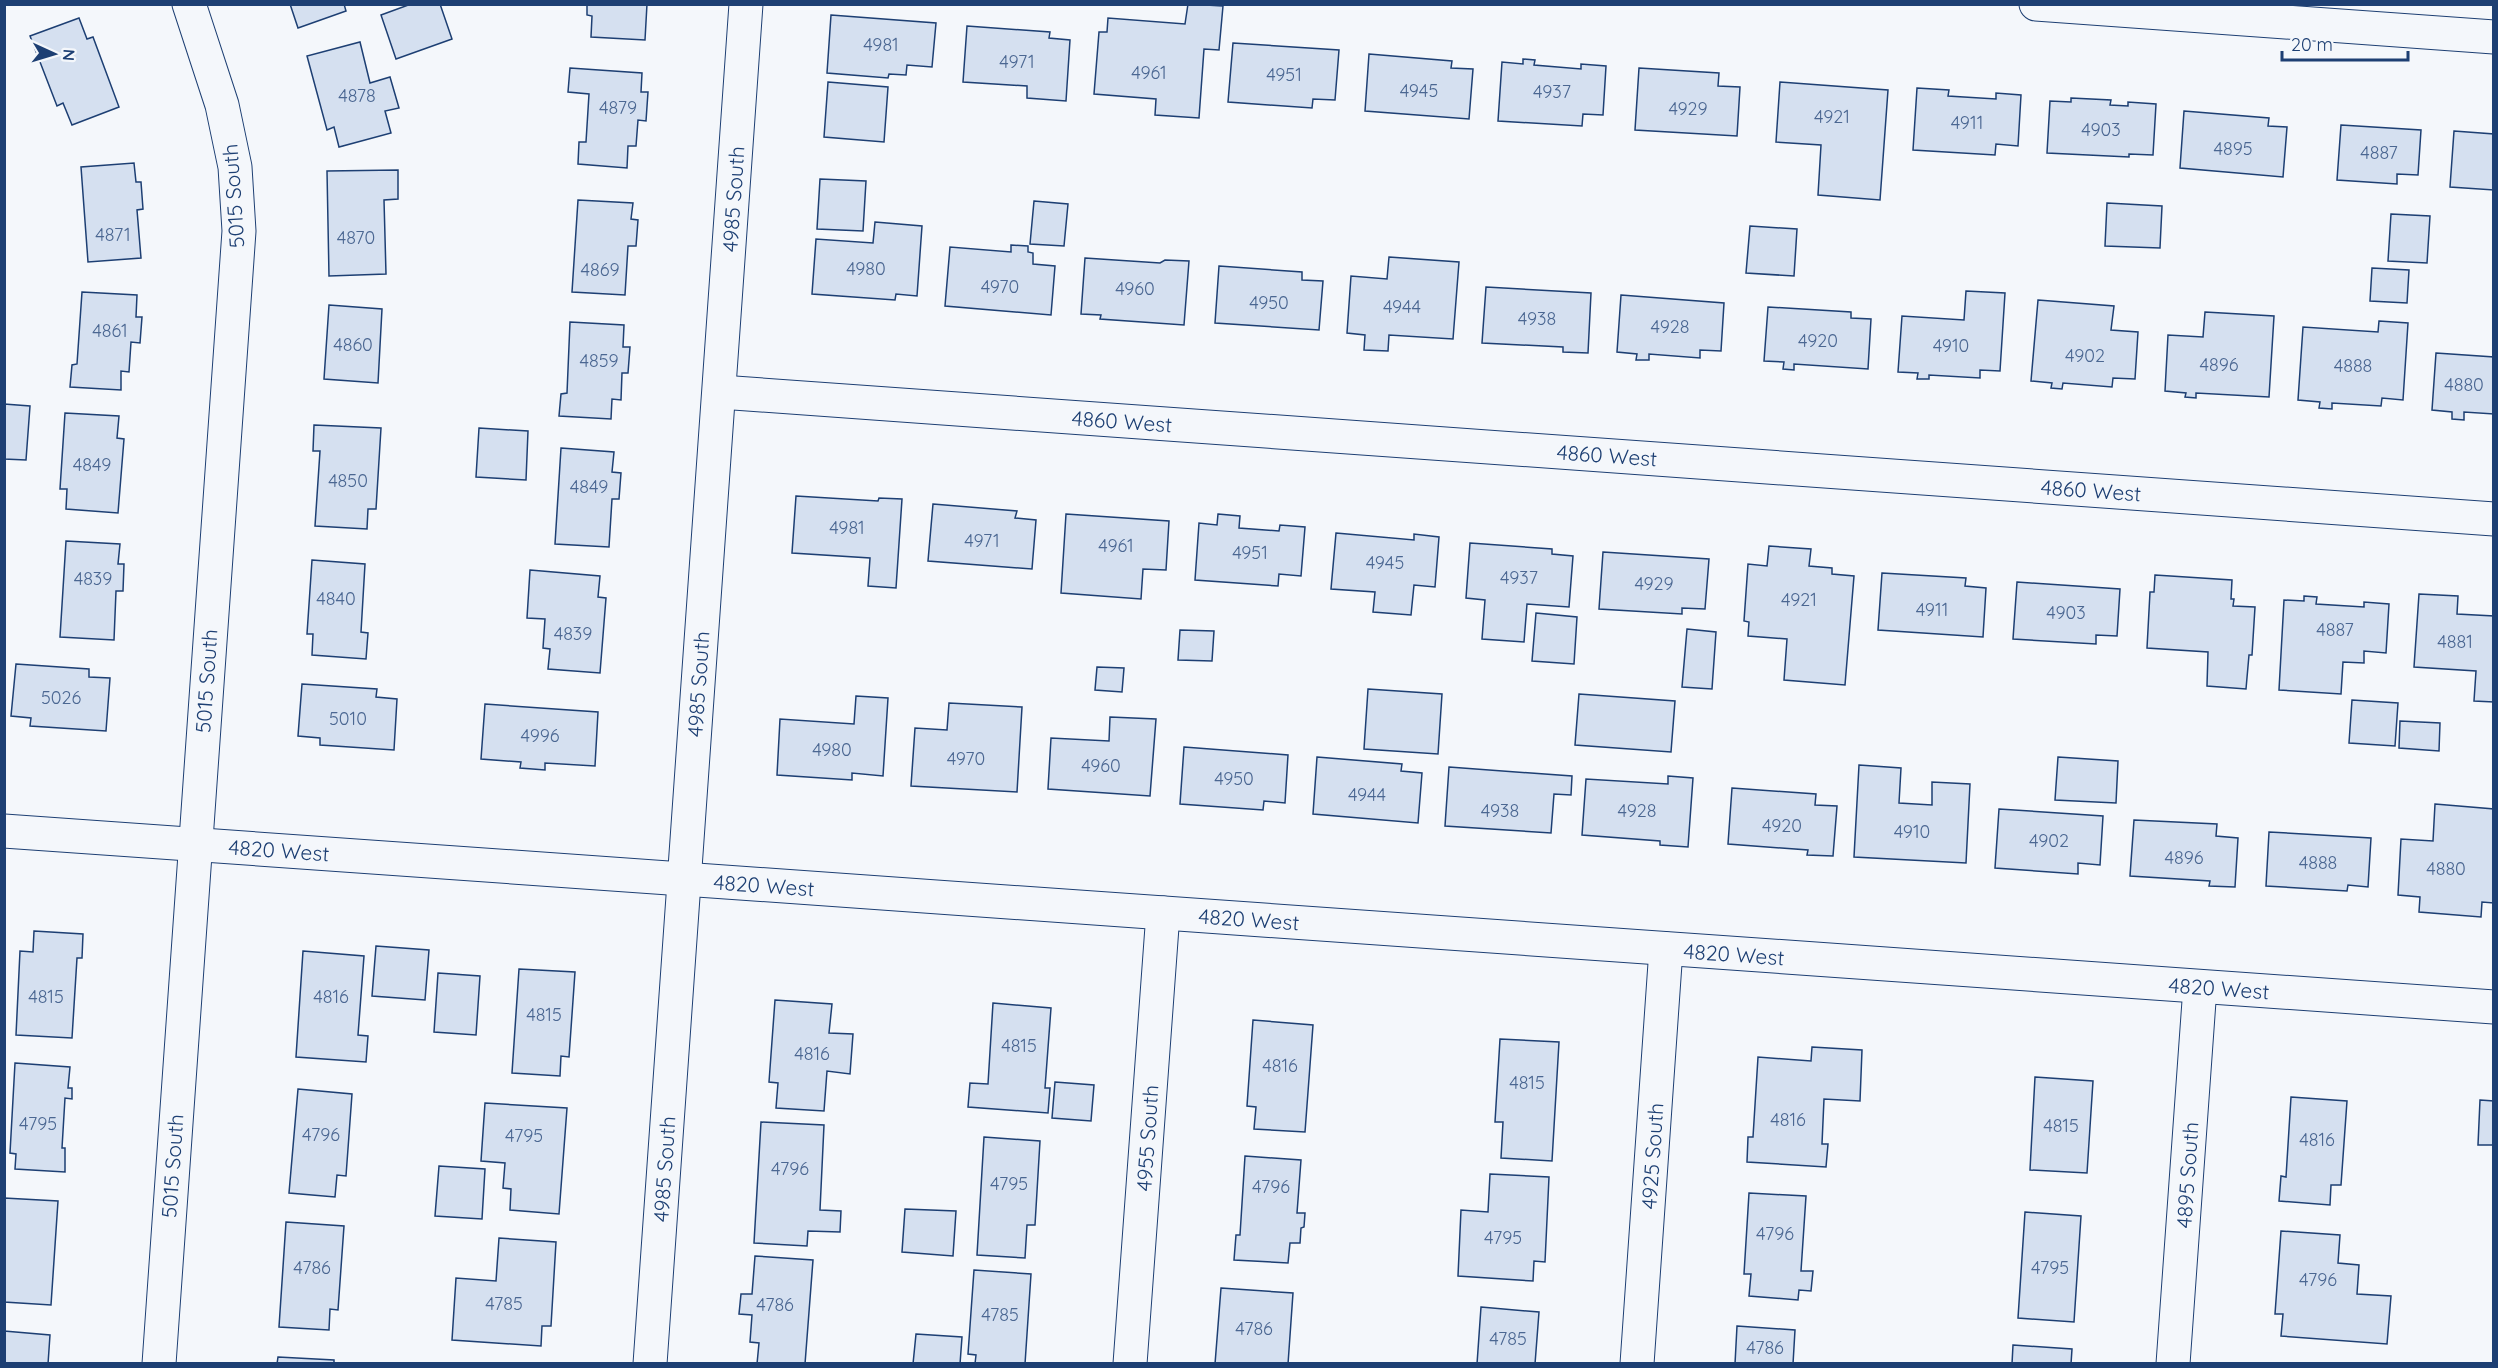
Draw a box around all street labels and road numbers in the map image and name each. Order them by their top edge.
street label: 5015 South [216,143,250,249]
street label: 4985 South [716,145,750,253]
street label: 4860 West [1071,405,1173,437]
street label: 4860 West [1556,439,1658,471]
street label: 4860 West [2040,474,2142,506]
street label: 5015 South [189,628,223,734]
street label: 4985 South [681,630,715,738]
street label: 4820 West [228,834,330,866]
street label: 4820 West [713,869,815,901]
street label: 4820 West [1198,903,1300,935]
street label: 4820 West [1683,938,1785,970]
street label: 4820 West [2168,972,2270,1004]
street label: 4955 South [1130,1084,1164,1192]
street label: 4925 South [1635,1102,1669,1210]
street label: 5015 South [155,1113,189,1219]
street label: 4985 South [647,1115,681,1223]
street label: 4895 South [2170,1121,2204,1229]

